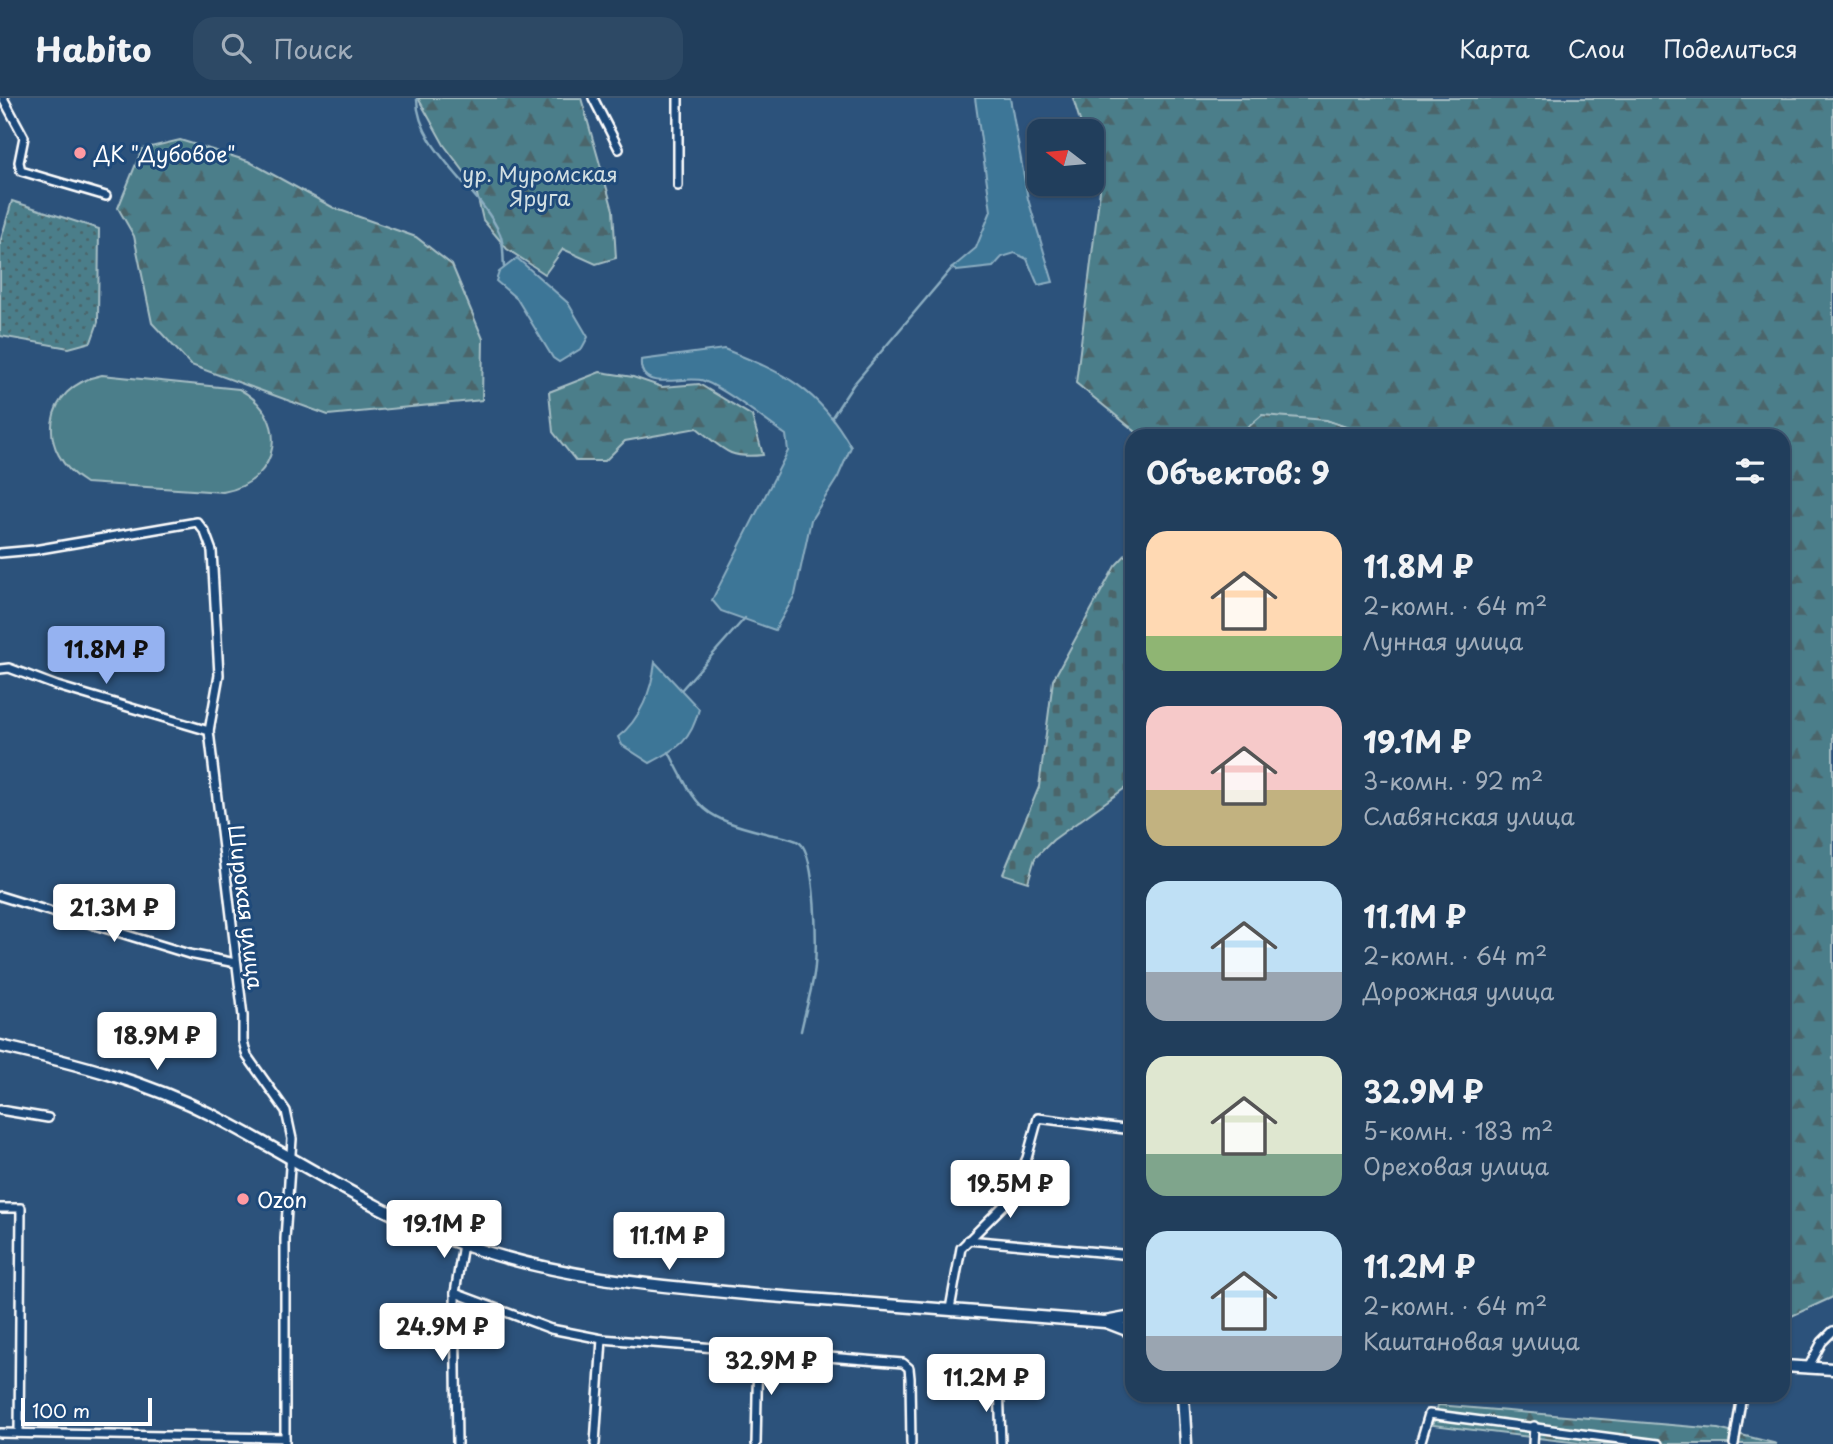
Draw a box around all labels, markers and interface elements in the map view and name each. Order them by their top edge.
search box [193,17,683,80]
text: Habito [35,23,151,73]
icon: search [217,29,255,67]
text: Поиск [273,29,352,68]
text: Карта [1459,30,1530,66]
text: Слои [1568,30,1625,66]
text: Поделиться [1663,30,1798,66]
north arrow [1027,119,1104,196]
map controls [1027,119,1104,196]
place label: ДК "Дубовое" [93,137,236,169]
marker: ДК "Дубовое" [72,145,88,161]
park label: ур. Муромская Яруга [462,157,618,213]
text: Объектов: 9 [1146,449,1330,494]
icon: filters [1731,452,1769,490]
text: 11.8M ₽ [1363,543,1473,588]
icon: home [1202,559,1286,643]
text: 2-комн. · 64 m² [1363,588,1547,623]
text: Лунная улица [1363,623,1523,658]
pin: 11.8M ₽ [41,626,171,686]
text: 11.8M ₽ [64,631,148,666]
text: 19.1M ₽ [1363,718,1471,763]
icon: home [1202,734,1286,818]
text: 3-комн. · 92 m² [1363,763,1543,798]
text: Славянская улица [1363,798,1575,833]
street label: Широкая улица [221,823,273,992]
pin: 21.3M ₽ [49,884,179,944]
text: 21.3M ₽ [69,889,159,924]
text: 11.1M ₽ [1363,893,1466,938]
icon: home [1202,909,1286,993]
text: 2-комн. · 64 m² [1363,938,1547,973]
text: Дорожная улица [1363,973,1554,1008]
pin: 18.9M ₽ [92,1012,222,1072]
text: 18.9M ₽ [113,1017,201,1052]
text: 32.9M ₽ [1363,1068,1483,1113]
icon: home [1202,1084,1286,1168]
text: 5-комн. · 183 m² [1363,1113,1553,1148]
text: Ореховая улица [1363,1148,1549,1183]
pin: 19.5M ₽ [945,1160,1075,1220]
text: 19.5M ₽ [967,1165,1053,1200]
place label: Ozon [257,1183,307,1215]
marker: Ozon [235,1191,251,1207]
pin: 19.1M ₽ [379,1200,509,1260]
text: 19.1M ₽ [403,1205,485,1240]
pin: 11.1M ₽ [604,1212,734,1272]
text: 11.1M ₽ [629,1217,709,1252]
text: 11.2M ₽ [1363,1243,1475,1288]
icon: home [1202,1259,1286,1343]
text: 2-комн. · 64 m² [1363,1288,1547,1323]
pin: 24.9M ₽ [377,1304,507,1363]
text: 24.9M ₽ [396,1308,488,1343]
text: Каштановая улица [1363,1323,1580,1358]
pin: 32.9M ₽ [706,1338,836,1397]
text: 32.9M ₽ [725,1342,817,1377]
pin: 11.2M ₽ [921,1354,1051,1414]
text: 11.2M ₽ [943,1359,1029,1394]
scale bar [21,1395,152,1427]
text: 100 m [32,1396,90,1424]

